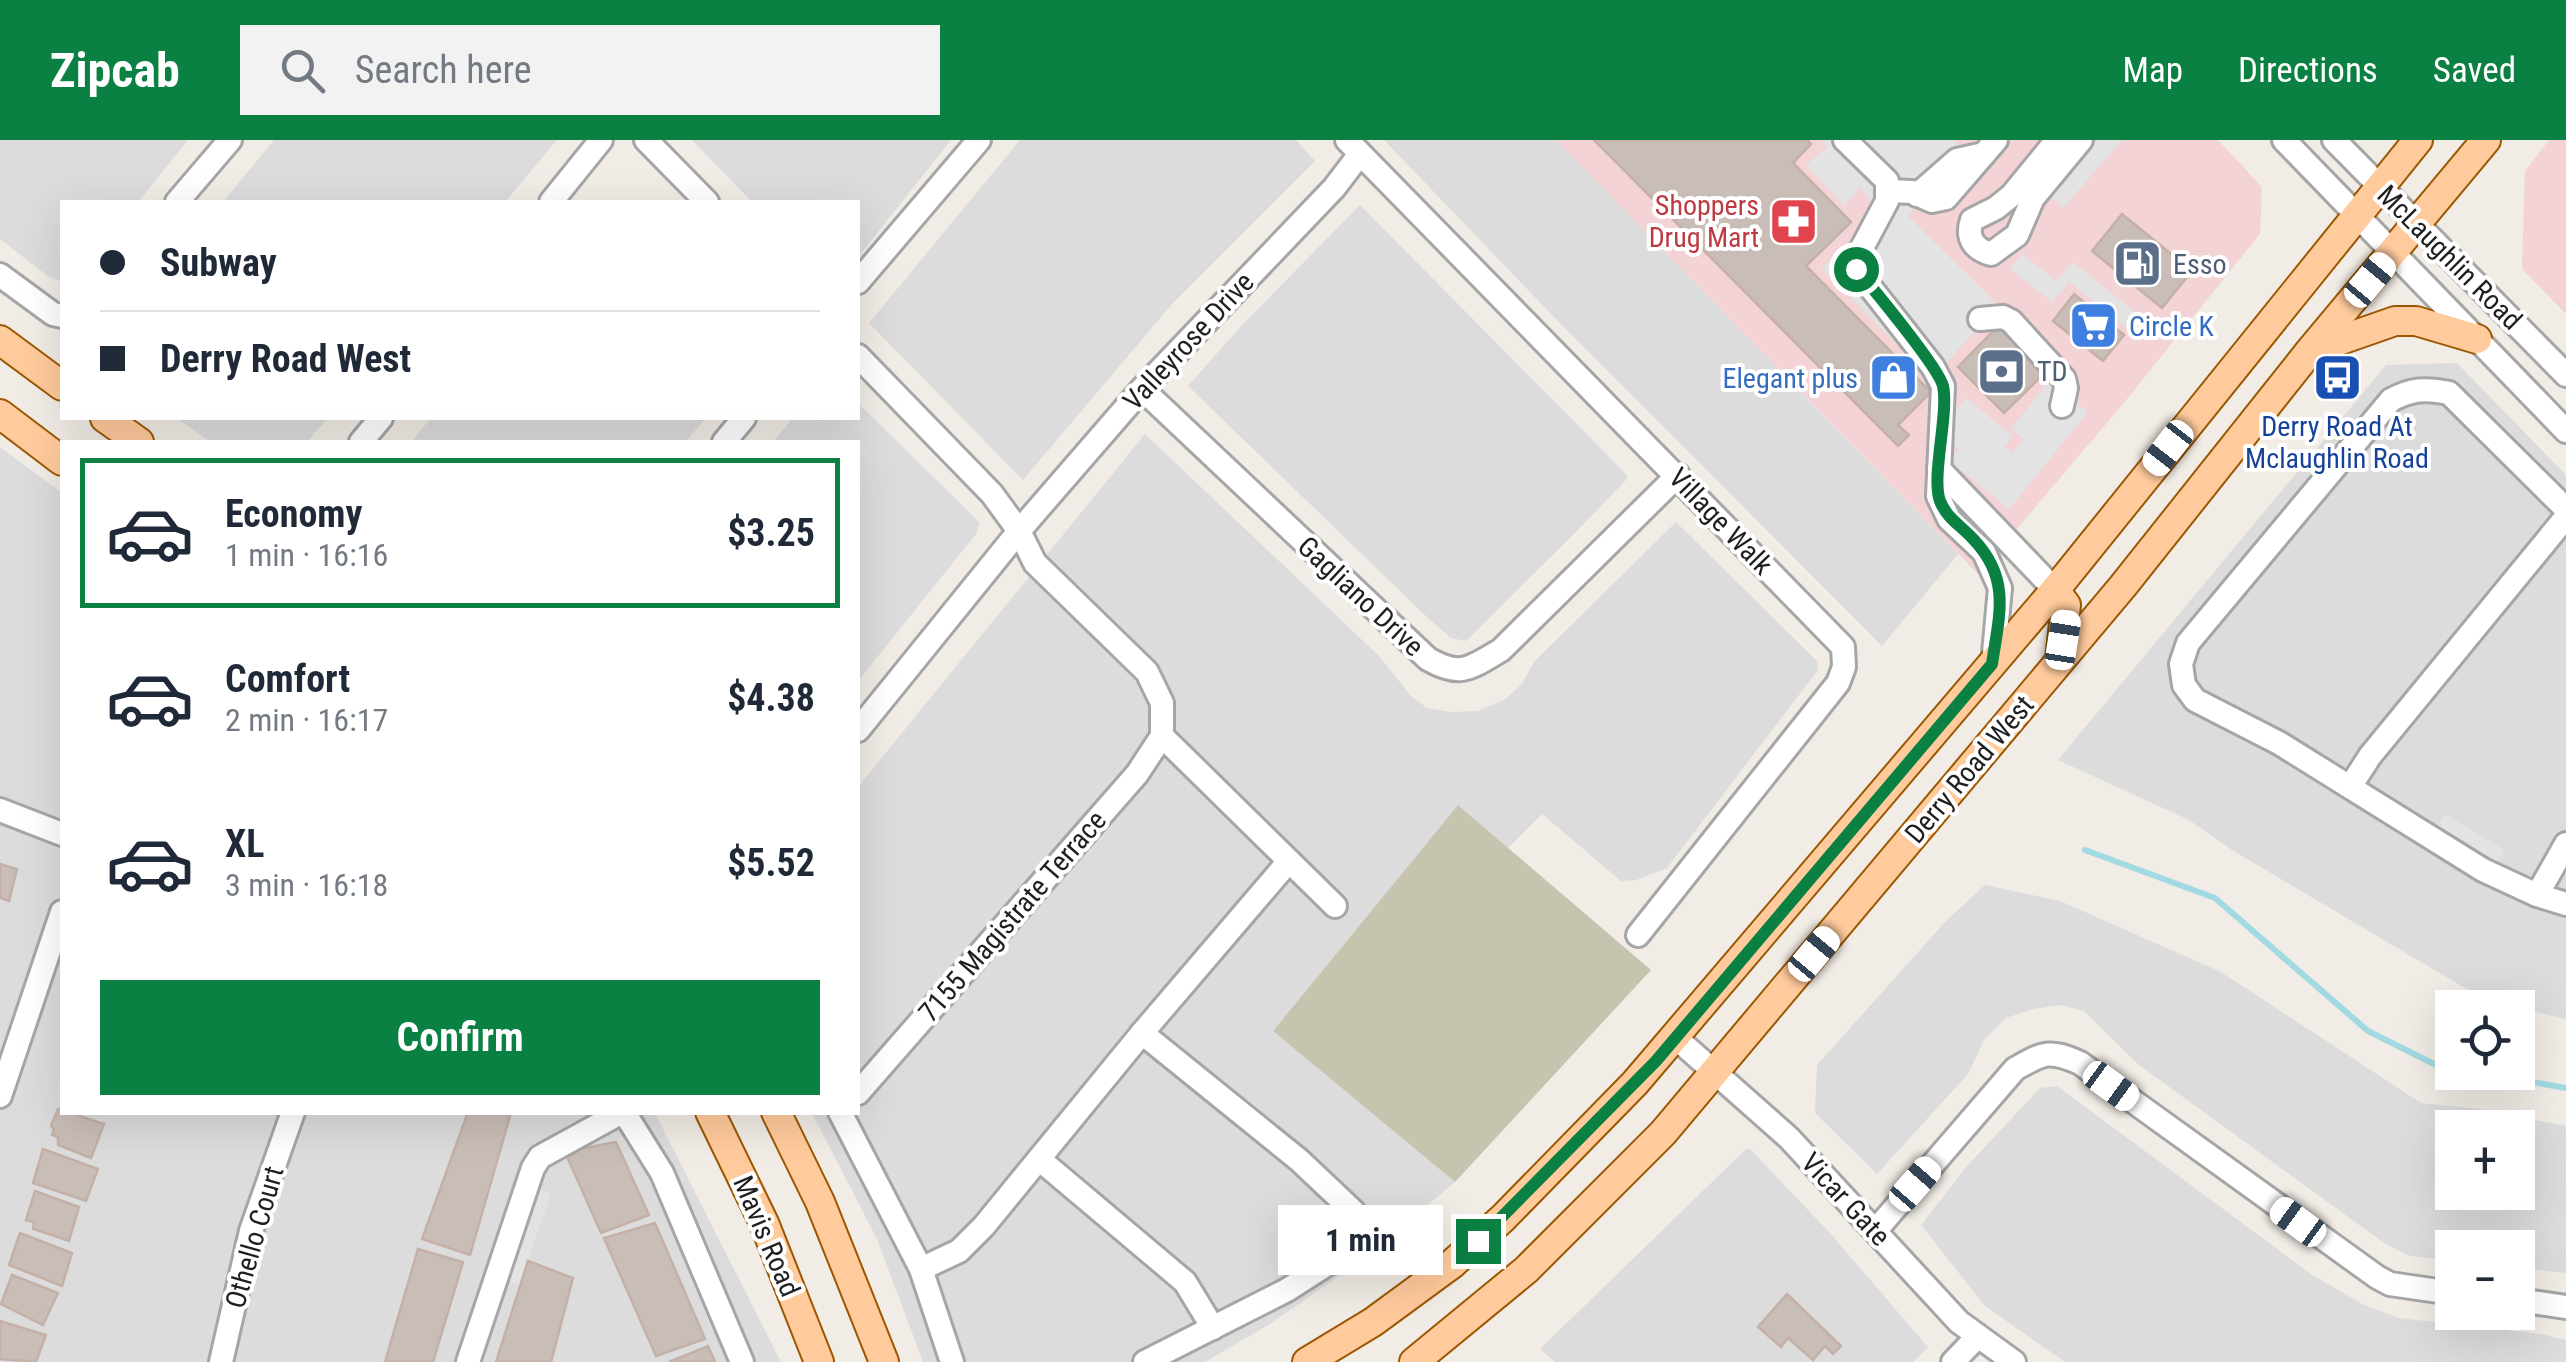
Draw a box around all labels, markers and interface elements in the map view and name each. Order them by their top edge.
search box [240,25,940,115]
text: Zipcab [50,42,180,99]
icon: search [275,43,330,98]
text: Search here [355,48,532,92]
text: Map [2123,50,2183,91]
text: Directions [2238,50,2378,91]
text: Saved [2433,50,2516,91]
street label: McLaughlin Road [2371,178,2529,336]
place label: Shoppers Drug Mart [1649,189,1759,254]
pharmacy icon: Shoppers Drug Mart [1768,195,1820,247]
fuel station icon: Esso [2112,238,2164,290]
text: Subway [160,241,277,285]
route start [1834,247,1879,292]
car [2339,247,2401,313]
place label: Esso [2173,248,2227,281]
street label: Valleyrose Drive [1116,266,1261,417]
supermarket icon: Circle K [2068,300,2120,352]
place label: Circle K [2129,310,2214,343]
text: Derry Road West [160,337,411,381]
bank icon: TD [1976,345,2028,397]
shop icon: Elegant plus [1867,352,1919,404]
bus stop icon: Derry Road At Mclaughlin Road [2311,352,2363,404]
place label: TD [2037,355,2068,388]
place label: Elegant plus [1722,362,1858,395]
place label: Derry Road At Mclaughlin Road [2245,410,2429,475]
car [2138,415,2198,481]
street label: Village Walk [1662,461,1780,582]
icon: car [105,488,195,578]
text: Economy [225,492,362,536]
text: $3.25 [727,511,815,555]
street label: Gagliano Drive [1291,530,1430,663]
text: 1 min · 16:16 [225,536,388,574]
car [2043,608,2083,672]
icon: car [105,653,195,743]
text: Comfort [225,657,350,701]
text: $4.38 [727,676,815,720]
street label: Derry Road West [1898,689,2041,850]
text: 2 min · 16:17 [225,701,388,739]
street label: 7155 Magistrate Terrace [912,804,1113,1029]
icon: car [105,818,195,908]
text: XL [225,822,264,866]
text: $5.52 [727,841,815,885]
text: 3 min · 16:18 [225,866,388,904]
car [1783,921,1845,987]
button: Confirm [100,980,820,1095]
map controls [2435,990,2535,1330]
button: locate [2435,990,2535,1090]
car [2078,1056,2144,1116]
button: + [2435,1110,2535,1210]
street label: Vicar Gate [1794,1146,1897,1253]
car [1884,1152,1946,1216]
street label: Othello Court [218,1162,290,1312]
street label: Mavis Road [726,1171,807,1302]
car [2265,1192,2331,1252]
callout: 1 min [1278,1206,1443,1276]
route end [1456,1219,1501,1264]
text: 1 min [1325,1221,1396,1259]
button: − [2435,1230,2535,1330]

